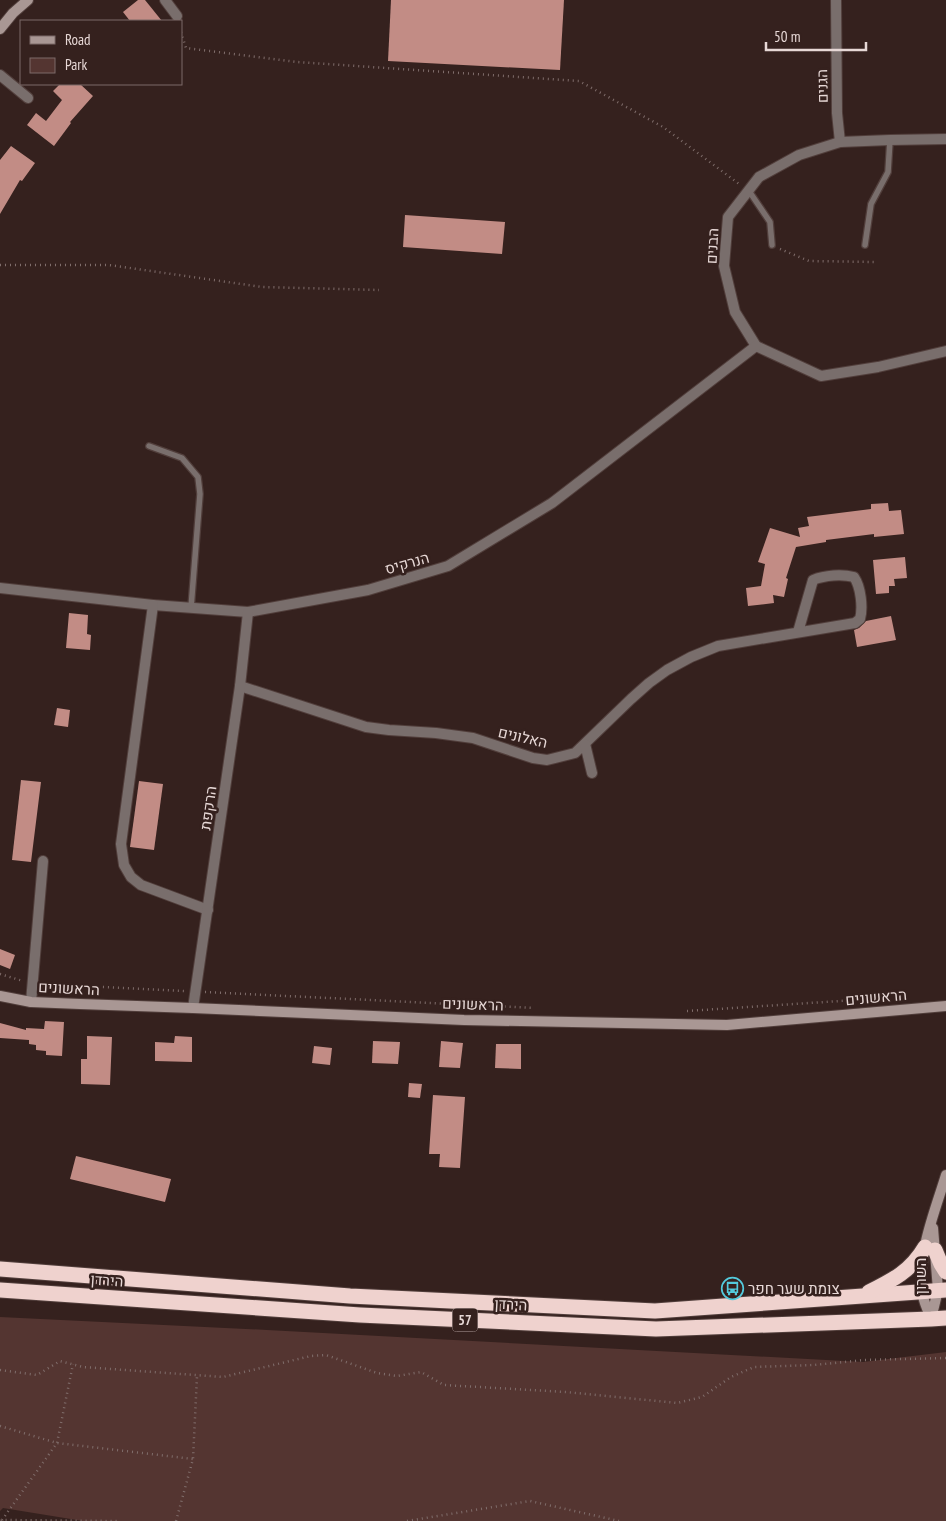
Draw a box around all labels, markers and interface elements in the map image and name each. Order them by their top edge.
legend [20,20,182,85]
scale bar [766,20,866,52]
text: 50 m [774,27,800,46]
text: Road [65,30,91,49]
text: Park [65,55,87,74]
street label: הגנים [812,69,832,103]
street label: הבנים [702,227,722,265]
street label: הנרקיס [383,548,431,578]
street label: האלונים [496,722,550,752]
street label: הרקפת [196,785,220,831]
street label: הראשונים [38,977,100,999]
street label: הראשונים [844,985,908,1009]
street label: הראשונים [442,993,504,1015]
street label: השרון [911,1258,930,1294]
street label: הירדן [90,1269,124,1291]
bus stop icon: צומת שער חפר [720,1276,744,1300]
place label: צומת שער חפר [748,1279,840,1298]
street label: הירדן [494,1294,528,1314]
road number: 57 [452,1308,478,1332]

